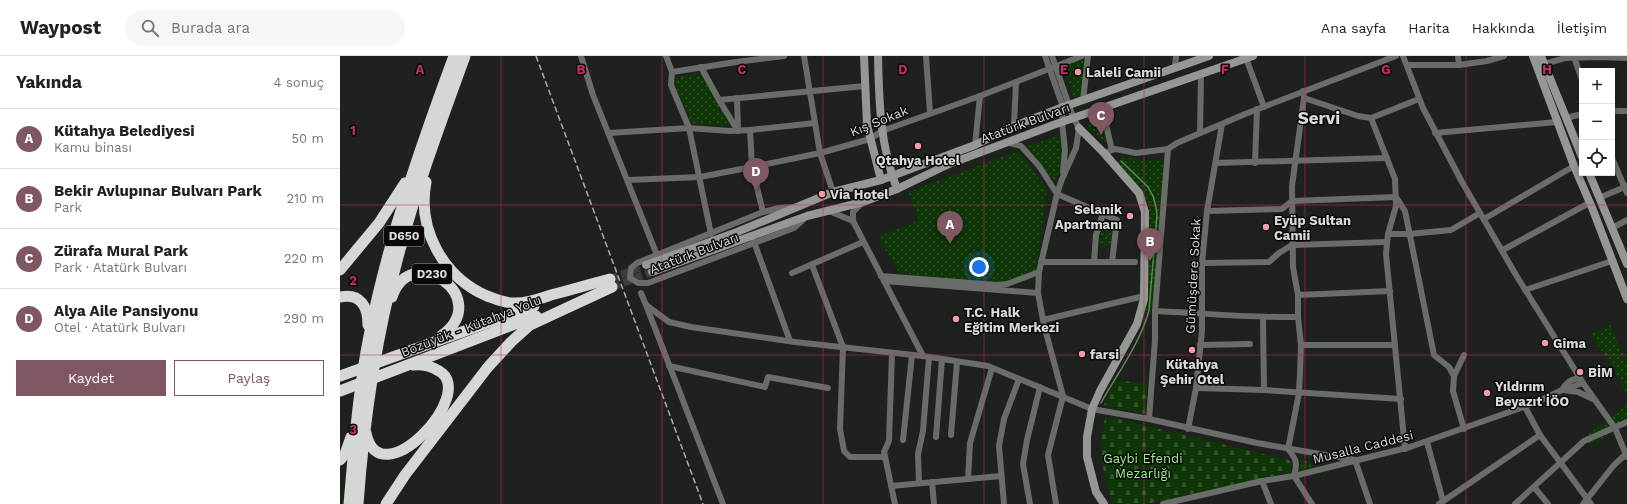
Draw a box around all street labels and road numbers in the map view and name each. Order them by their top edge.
street label: Atatürk Bulvarı [978,100,1072,146]
street label: Kış Sokak [848,102,911,139]
street label: Gümüşdere Sokak [1182,217,1204,334]
road number: D650 [384,226,424,246]
street label: Atatürk Bulvarı [647,229,741,277]
road number: D230 [412,264,452,284]
street label: Bozüyük - Kütahya Yolu [399,292,543,360]
street label: Musalla Caddesi [1311,427,1415,467]

